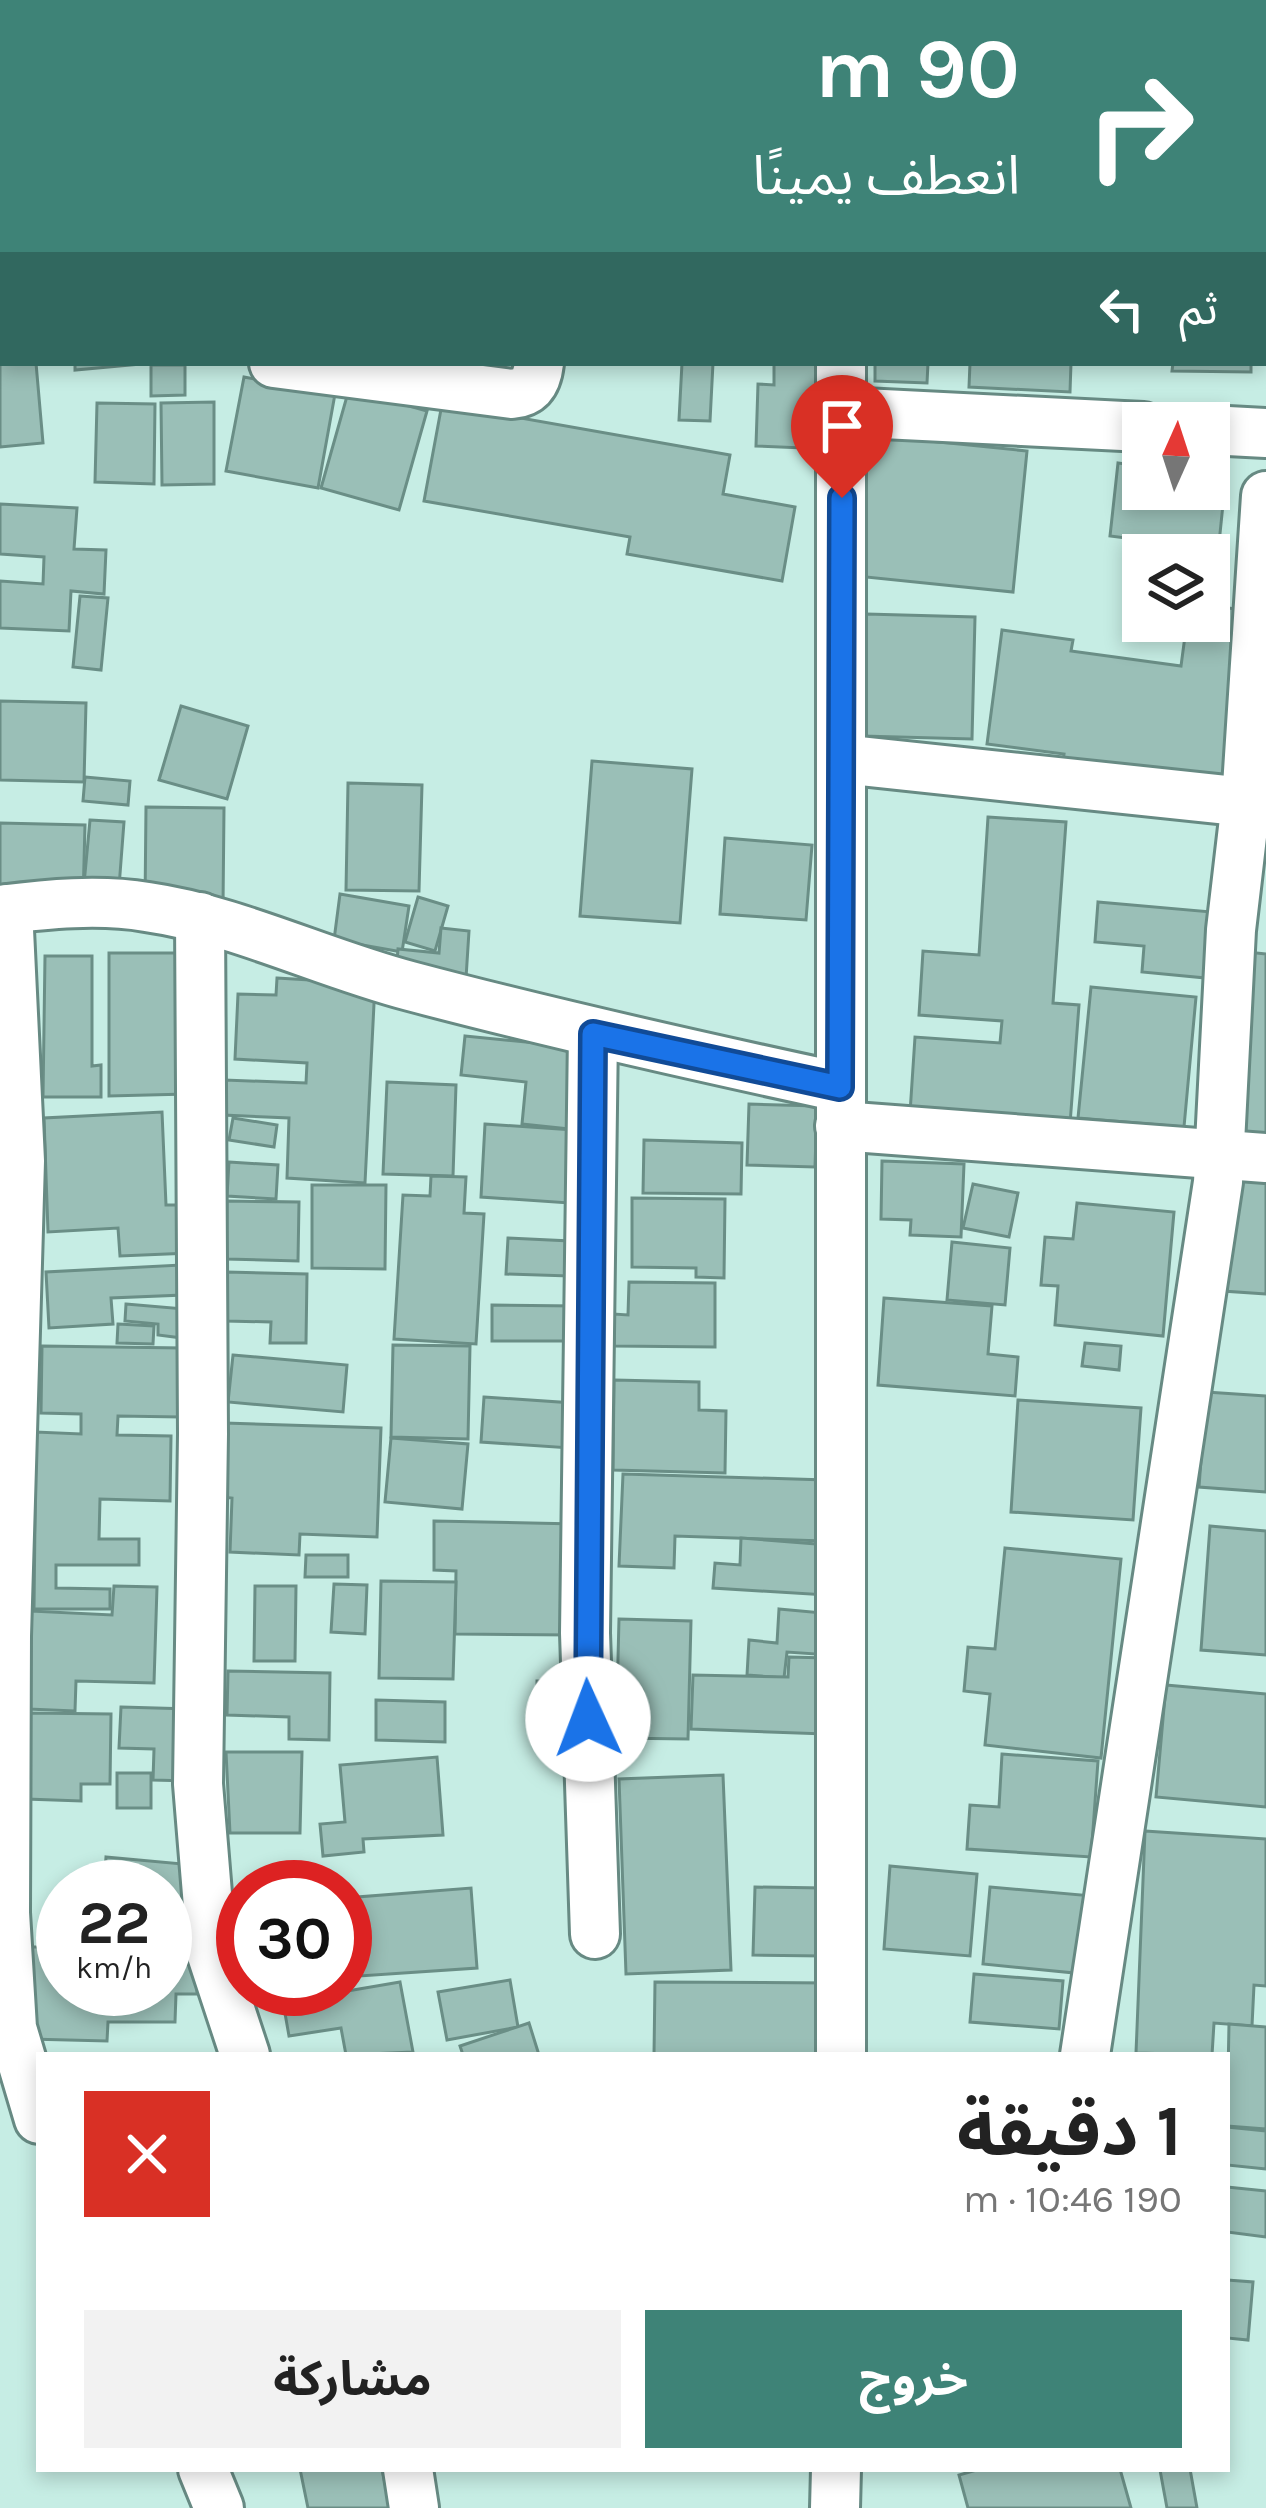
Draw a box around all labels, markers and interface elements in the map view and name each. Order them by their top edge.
text: 90 m [815,20,1020,118]
icon: right [1062,48,1218,204]
text: انعطف يمينًا [752,144,1020,208]
icon: left [1089,276,1155,342]
text: ثم [1179,283,1218,335]
pin [791,375,893,498]
icon: arrive [809,393,875,459]
north arrow [1122,402,1230,510]
map controls [1122,402,1230,642]
button: layers [1122,534,1230,642]
position arrow [525,1656,651,1782]
speed limit sign: 30 [216,1860,372,2016]
text: 22 [78,1888,150,1958]
text: km/h [76,1950,152,1986]
text: 1 دقيقة [957,2089,1182,2173]
button: close [84,2091,210,2217]
text: 190 m · 10:46 [963,2176,1182,2222]
button: مشاركة [84,2310,621,2448]
button: خروج [645,2310,1182,2448]

